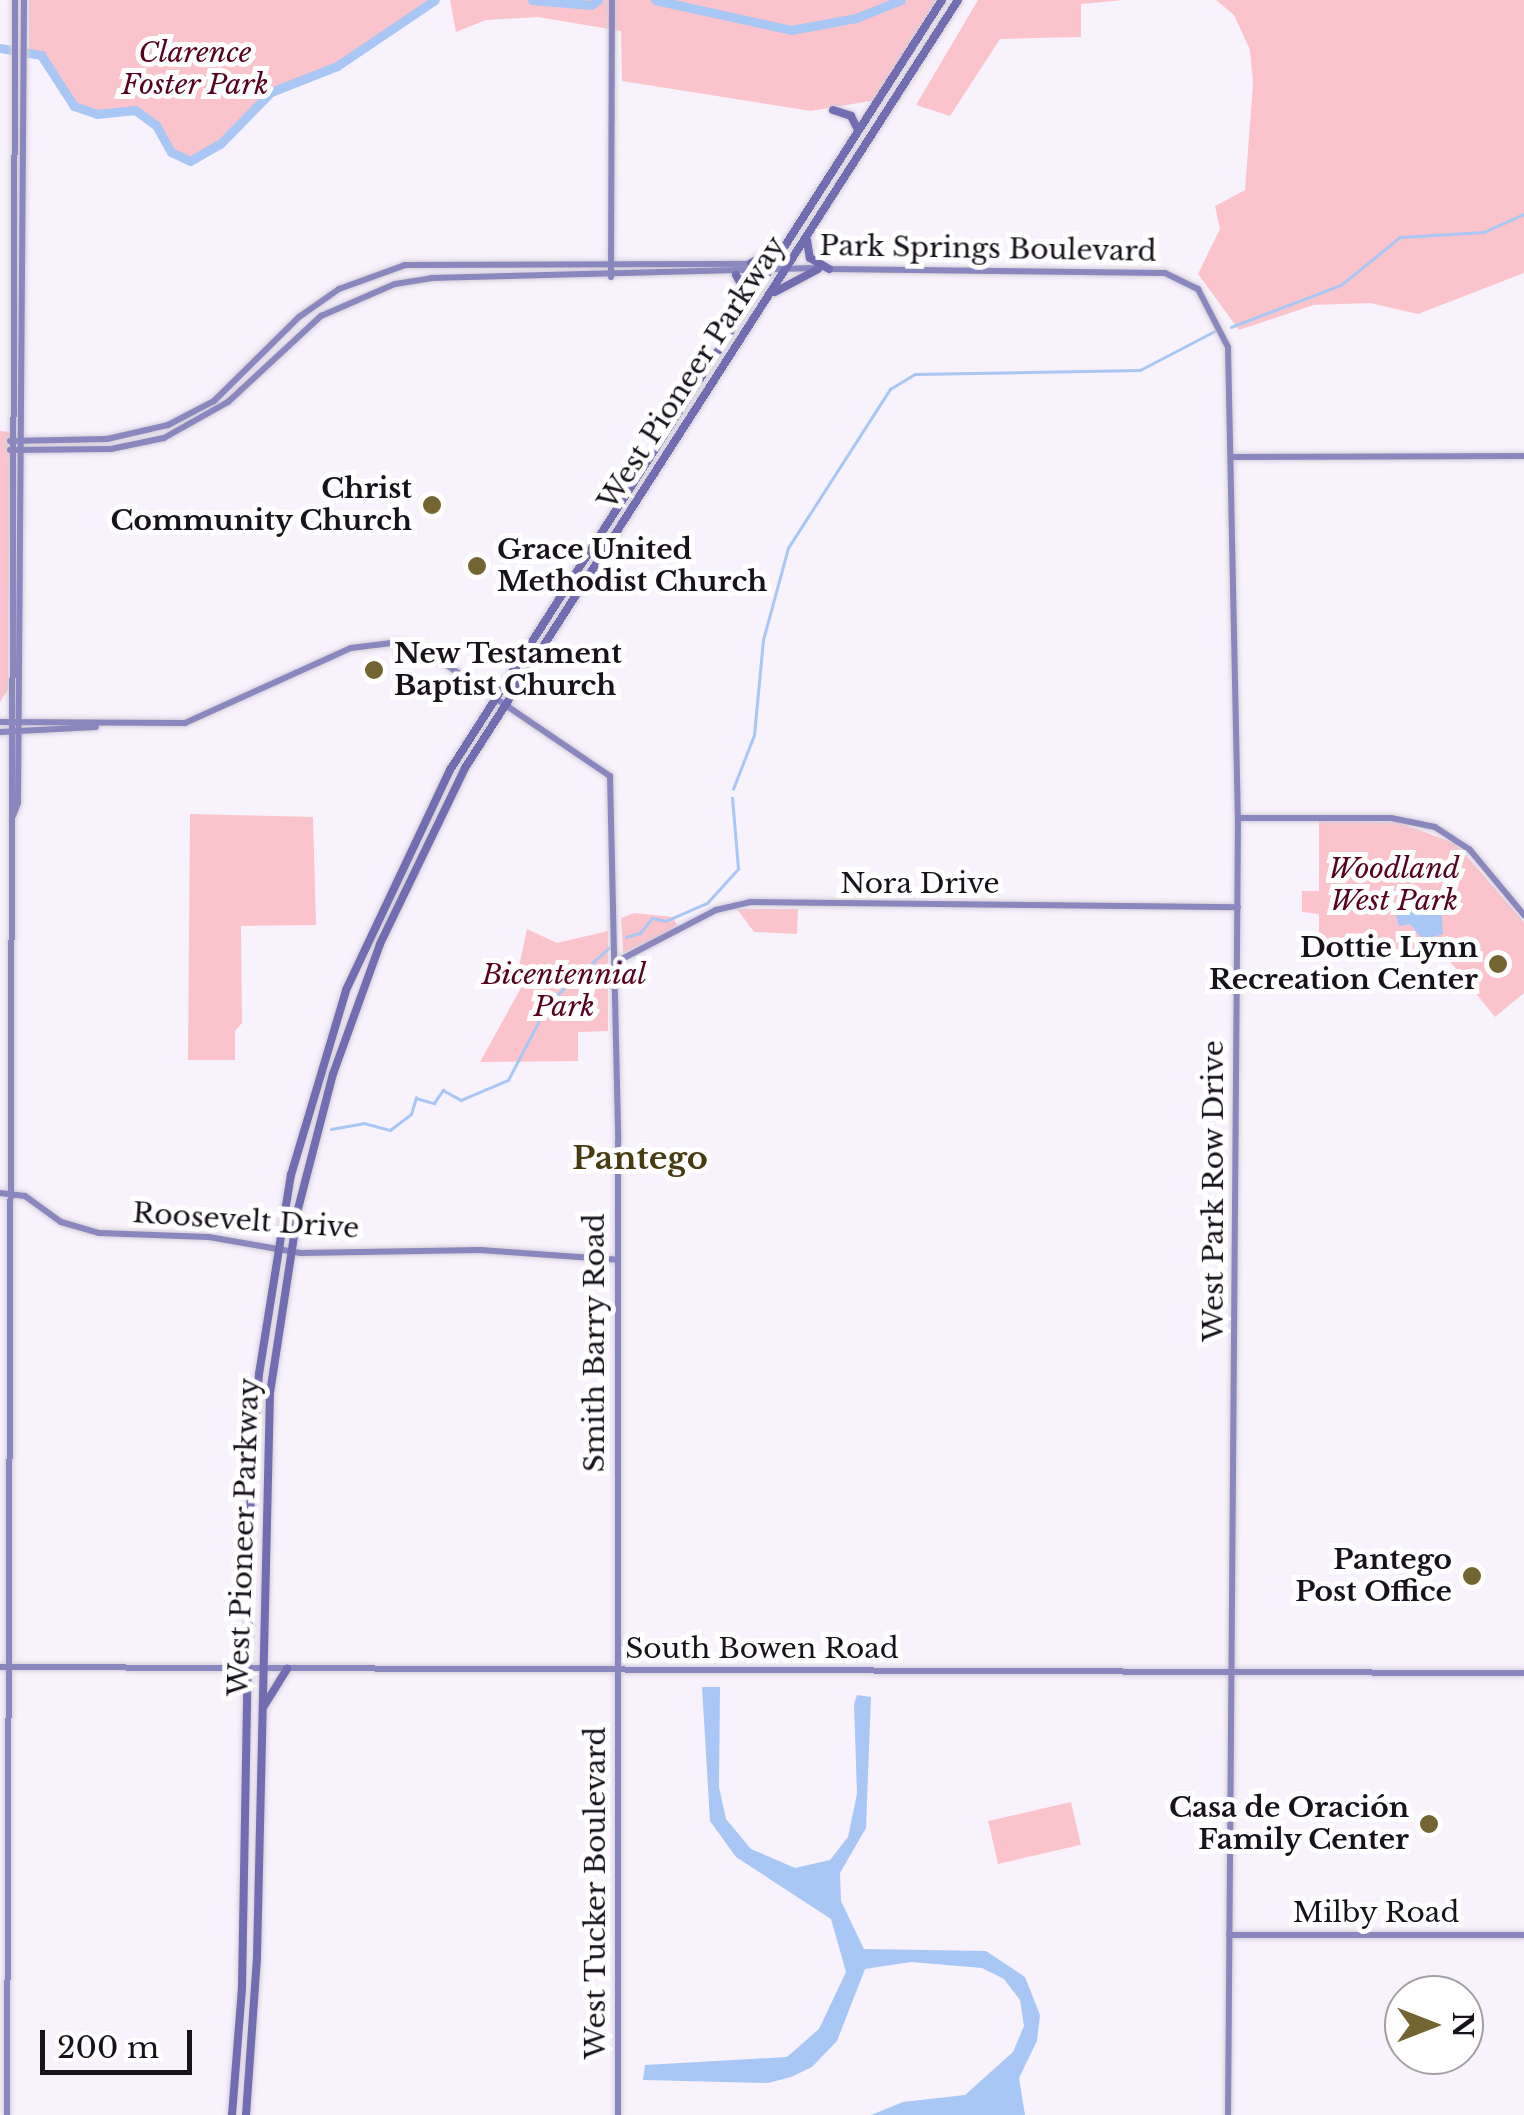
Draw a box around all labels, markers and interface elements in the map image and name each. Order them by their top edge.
park label: Clarence Foster Park [121,36,269,102]
street label: Park Springs Boulevard [819,229,1157,269]
street label: West Pioneer Parkway [591,230,793,516]
place label: Christ Community Church [110,472,412,538]
marker: Christ Community Church [421,494,443,516]
place label: Grace United Methodist Church [497,533,767,599]
marker: Grace United Methodist Church [466,555,488,577]
place label: New Testament Baptist Church [394,637,623,703]
marker: New Testament Baptist Church [363,659,385,681]
park label: Woodland West Park [1328,852,1460,918]
street label: Nora Drive [840,867,1000,901]
place label: Dottie Lynn Recreation Center [1209,931,1478,997]
marker: Dottie Lynn Recreation Center [1487,953,1509,975]
park label: Bicentennial Park [482,958,646,1024]
street label: West Park Row Drive [1197,1040,1231,1342]
district label: Pantego [572,1139,708,1177]
street label: Roosevelt Drive [132,1196,360,1246]
street label: Smith Barry Road [578,1213,612,1473]
street label: West Pioneer Parkway [222,1377,266,1697]
place label: Pantego Post Office [1295,1543,1452,1609]
marker: Pantego Post Office [1461,1565,1483,1587]
street label: South Bowen Road [625,1632,899,1666]
street label: West Tucker Boulevard [579,1726,613,2060]
place label: Casa de Oración Family Center [1169,1791,1409,1857]
marker: Casa de Oración Family Center [1418,1813,1440,1835]
street label: Milby Road [1292,1896,1460,1930]
north arrow [1384,1975,1484,2075]
scale bar [45,2010,198,2072]
text: N [1445,2012,1480,2038]
text: 200 m [57,2029,159,2066]

